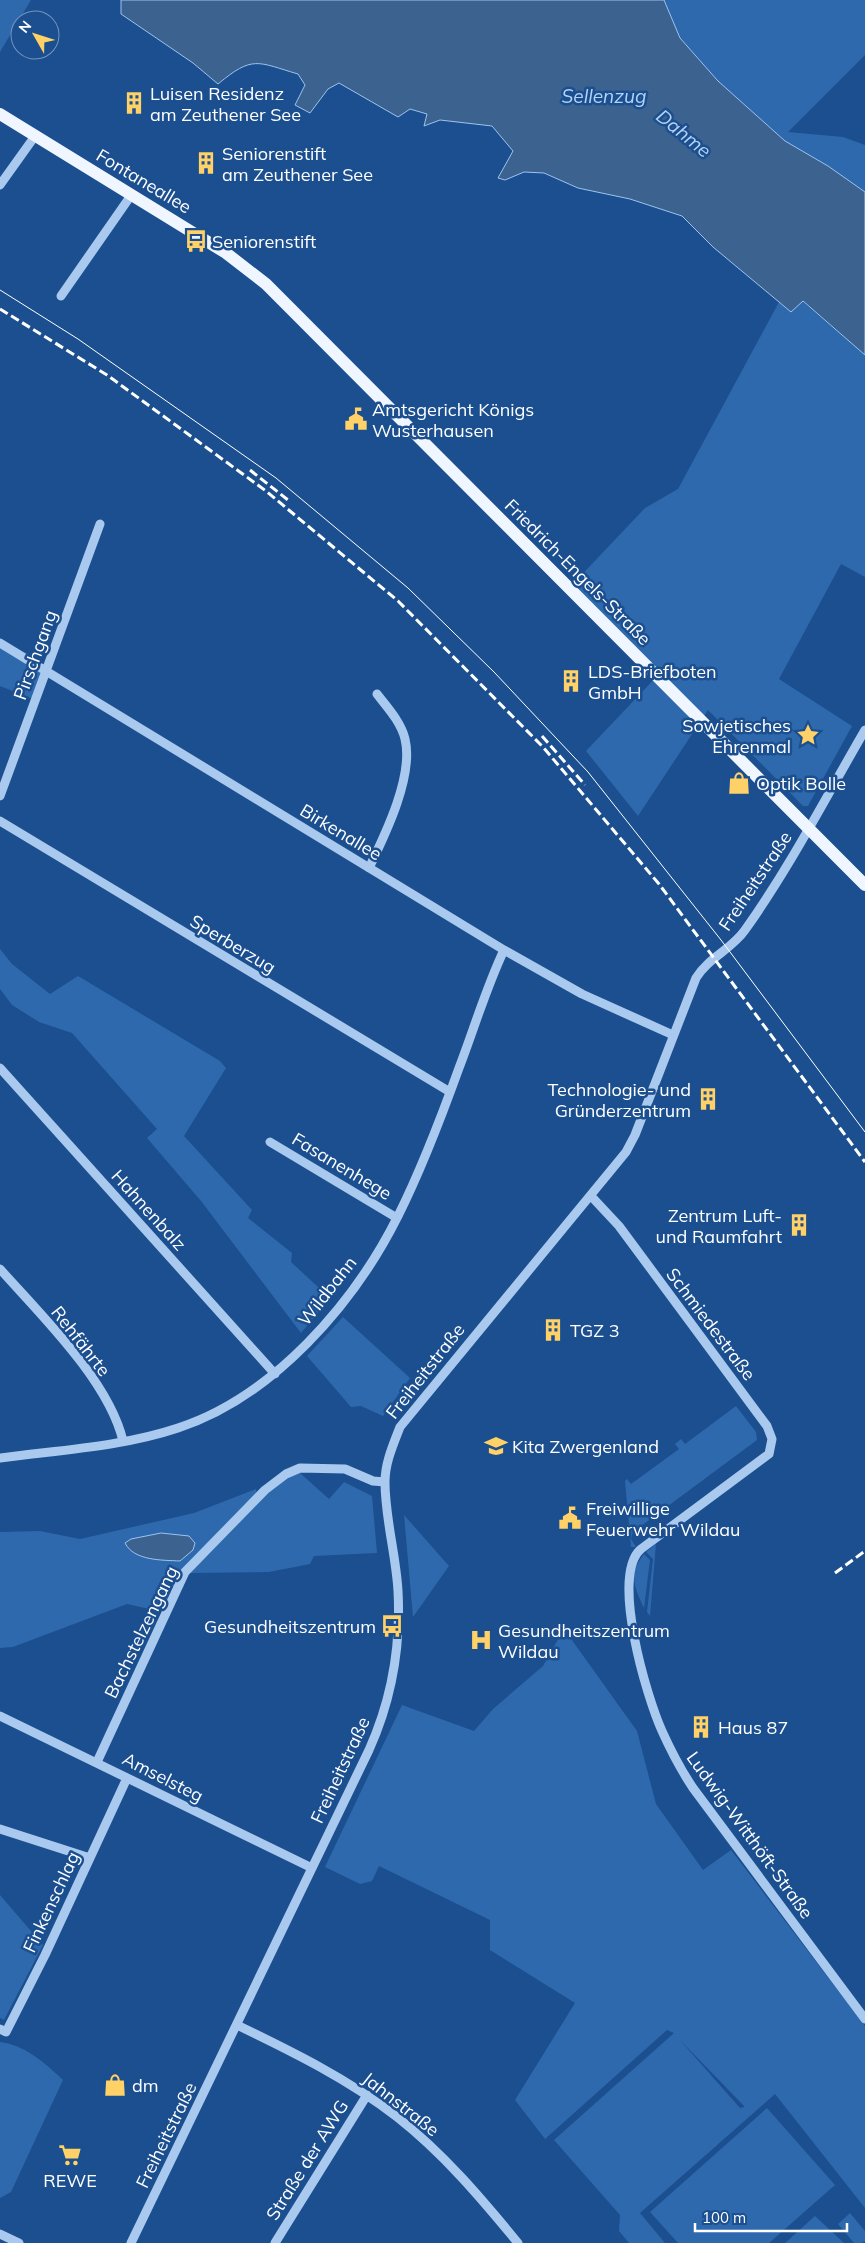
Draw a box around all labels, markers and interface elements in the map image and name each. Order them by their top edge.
north arrow [10,10,60,60]
text: N [15,17,35,37]
place label: Luisen Residenz am Zeuthener See [150,82,301,126]
water label: Sellenzug [562,84,646,108]
building icon: Luisen Residenz am Zeuthener See [121,90,147,116]
water label: Dahme [652,104,716,162]
place label: Seniorenstift am Zeuthener See [222,142,373,186]
street label: Fontaneallee [92,144,196,218]
building icon: Seniorenstift am Zeuthener See [193,150,219,176]
bus stop icon: Seniorenstift [183,228,209,254]
place label: Seniorenstift [212,230,316,253]
place label: Amtsgericht Königs Wusterhausen [372,398,534,442]
public building icon: Amtsgericht Königs Wusterhausen [343,406,369,432]
street label: Friedrich-Engels-Straße [500,494,656,650]
street label: Pirschgang [8,607,62,703]
place label: LDS-Briefboten GmbH [588,660,717,704]
building icon: LDS-Briefboten GmbH [558,668,584,694]
place label: Sowjetisches Ehrenmal [682,714,791,758]
place icon: Sowjetisches Ehrenmal [795,722,821,748]
shop icon: Optik Bolle [726,770,752,796]
place label: Optik Bolle [756,772,846,795]
street label: Birkenallee [296,799,386,865]
street label: Freiheitstraße [713,827,797,935]
street label: Sperberzug [186,909,280,979]
place label: Technologie- und Gründerzentrum [548,1078,691,1122]
building icon: Technologie- und Gründerzentrum [695,1086,721,1112]
street label: Fasanenhege [288,1127,396,1205]
street label: Hahnenbalz [107,1165,191,1255]
place label: Zentrum Luft- und Raumfahrt [656,1204,782,1248]
building icon: Zentrum Luft- und Raumfahrt [786,1212,812,1238]
street label: Wildbahn [293,1252,361,1330]
street label: Schmiedestraße [661,1263,761,1385]
street label: Rehfährte [46,1301,116,1381]
building icon: TGZ 3 [540,1317,566,1343]
street label: Freiheitstraße [381,1319,469,1423]
place label: TGZ 3 [570,1319,619,1342]
school or university icon: Kita Zwergenland [483,1433,509,1459]
place label: Kita Zwergenland [512,1435,659,1458]
place label: Freiwillige Feuerwehr Wildau [586,1497,740,1541]
public building icon: Freiwillige Feuerwehr Wildau [557,1505,583,1531]
street label: Bachstelzengang [99,1562,183,1702]
bus stop icon: Gesundheitszentrum [379,1613,405,1639]
place label: Gesundheitszentrum [204,1615,376,1638]
place label: Gesundheitszentrum Wildau [498,1619,670,1663]
hospital icon: Gesundheitszentrum Wildau [468,1627,494,1653]
street label: Freiheitstraße [305,1713,375,1827]
building icon: Haus 87 [688,1714,714,1740]
place label: Haus 87 [718,1716,788,1739]
street label: Amselsteg [119,1747,207,1807]
street label: Ludwig-Witthöft-Straße [682,1747,818,1923]
street label: Finkenschlag [18,1848,84,1956]
street label: Jahnstraße [358,2067,444,2141]
shop icon: dm [102,2072,128,2098]
place label: dm [132,2074,159,2097]
street label: Freiheitstraße [130,2078,202,2192]
street label: Straße der AWG [261,2096,353,2224]
supermarket icon: REWE [57,2142,83,2168]
place label: REWE [43,2169,97,2192]
scale bar [695,2200,848,2232]
text: 100 m [702,2208,746,2227]

